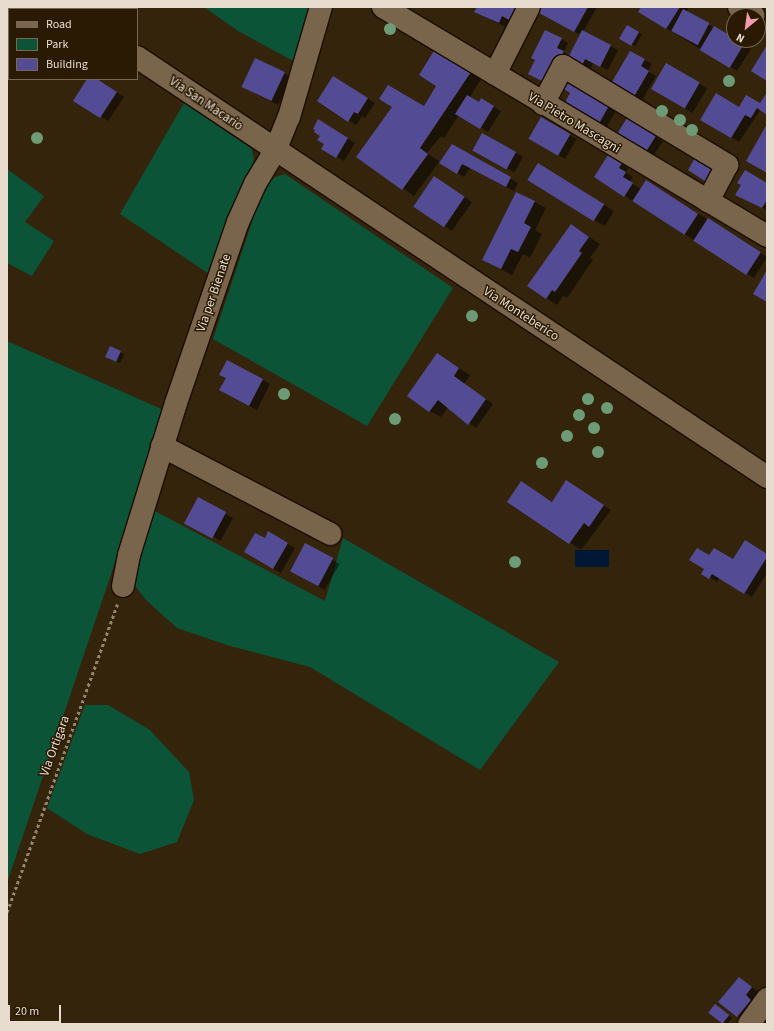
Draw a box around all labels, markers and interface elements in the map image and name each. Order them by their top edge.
legend [8,8,138,80]
north arrow [726,8,766,48]
text: Road [46,16,72,33]
text: N [734,30,747,46]
text: Park [46,36,68,53]
text: Building [46,56,88,73]
street label: Via San Macario [166,74,246,134]
street label: Via Pietro Mascagni [525,89,623,157]
street label: Via per Bienate [193,252,235,334]
street label: Via Monteberico [480,284,562,344]
street label: Via Ortigara [37,714,73,778]
scale bar [10,997,63,1023]
text: 20 m [15,1003,39,1020]

